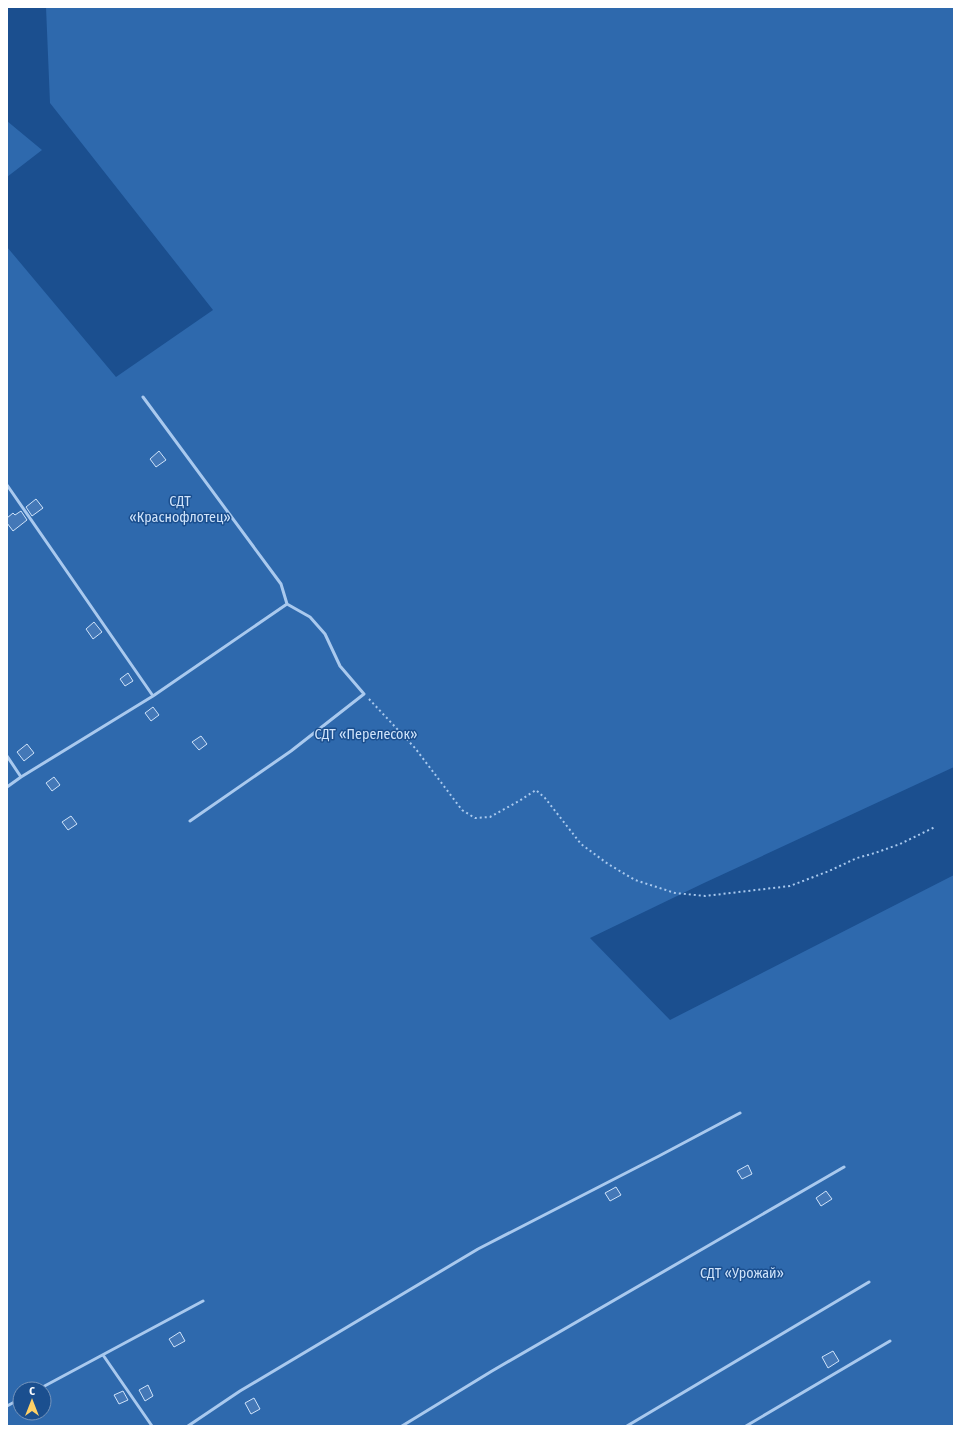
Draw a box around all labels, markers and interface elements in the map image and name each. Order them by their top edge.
park label: СДТ «Краснофлотец» [129,493,231,526]
park label: СДТ «Перелесок» [315,726,417,743]
park label: СДТ «Урожай» [700,1265,784,1282]
north arrow [12,1381,52,1421]
text: С [29,1385,35,1398]

